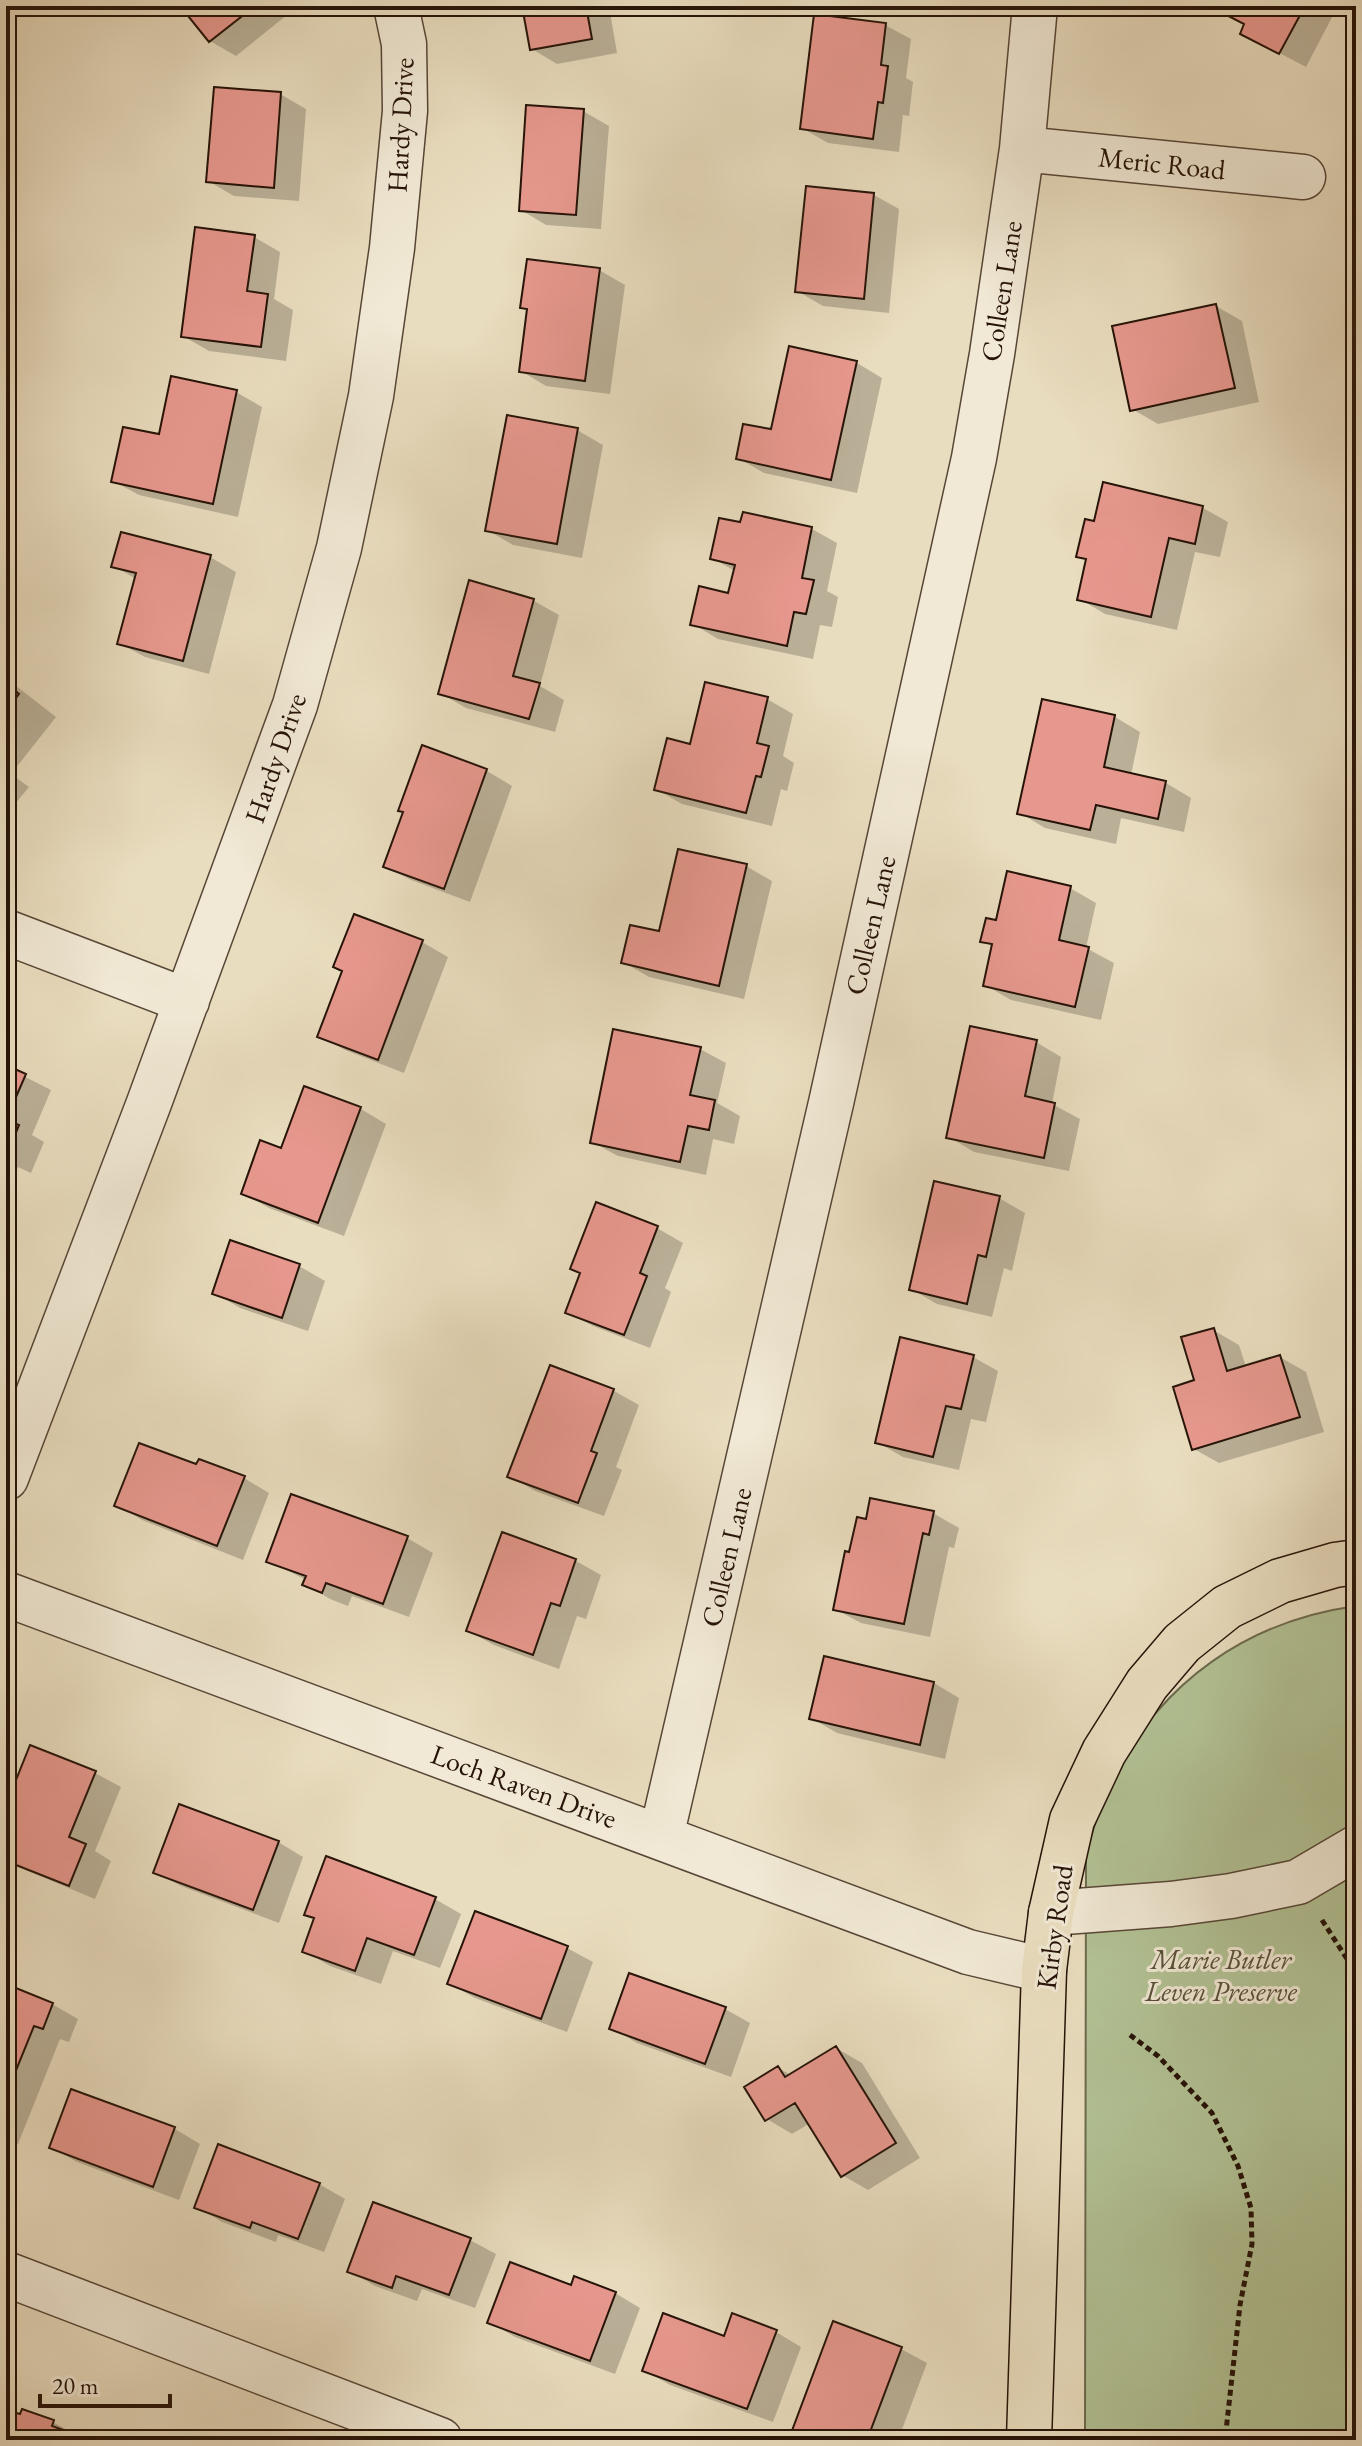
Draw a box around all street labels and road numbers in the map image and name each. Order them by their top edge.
street label: Hardy Drive [378,57,422,193]
street label: Meric Road [1097,138,1228,188]
street label: Colleen Lane [972,218,1030,364]
street label: Hardy Drive [236,688,314,828]
street label: Colleen Lane [836,852,904,998]
street label: Colleen Lane [692,1484,760,1630]
street label: Loch Raven Drive [426,1736,622,1836]
street label: Kirby Road [1027,1862,1081,1992]

